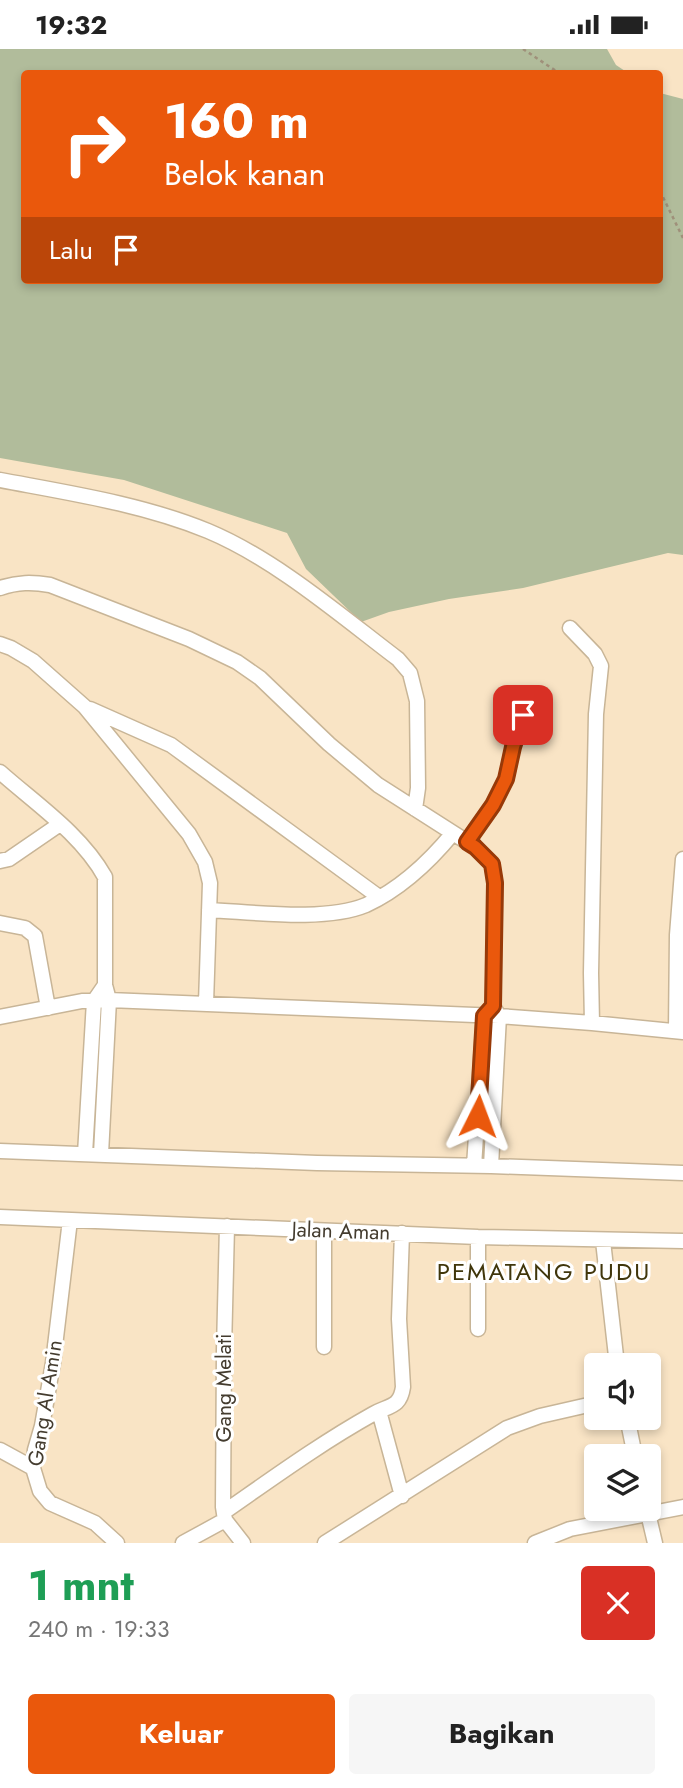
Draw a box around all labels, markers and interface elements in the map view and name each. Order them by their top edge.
text: 19:32 [35,6,107,44]
text: 160 m [164,86,309,156]
icon: right [49,98,140,189]
text: Belok kanan [164,151,325,197]
text: Lalu [49,231,93,269]
icon: arrive [107,231,145,269]
pin [493,685,553,745]
icon: arrive [504,696,542,734]
position arrow [441,1079,515,1153]
street label: Jalan Aman [288,1214,391,1248]
district label: PEMATANG PUDU [437,1254,651,1289]
street label: Gang Melati [209,1334,239,1442]
street label: Gang Al Amin [20,1338,70,1468]
map controls [584,1353,661,1521]
button: sound [584,1353,661,1430]
button: layers [584,1444,661,1521]
text: 1 mnt [28,1555,134,1616]
button: close [581,1566,655,1640]
text: 240 m · 19:33 [28,1612,169,1646]
button: Keluar [28,1694,335,1774]
button: Bagikan [349,1694,655,1774]

